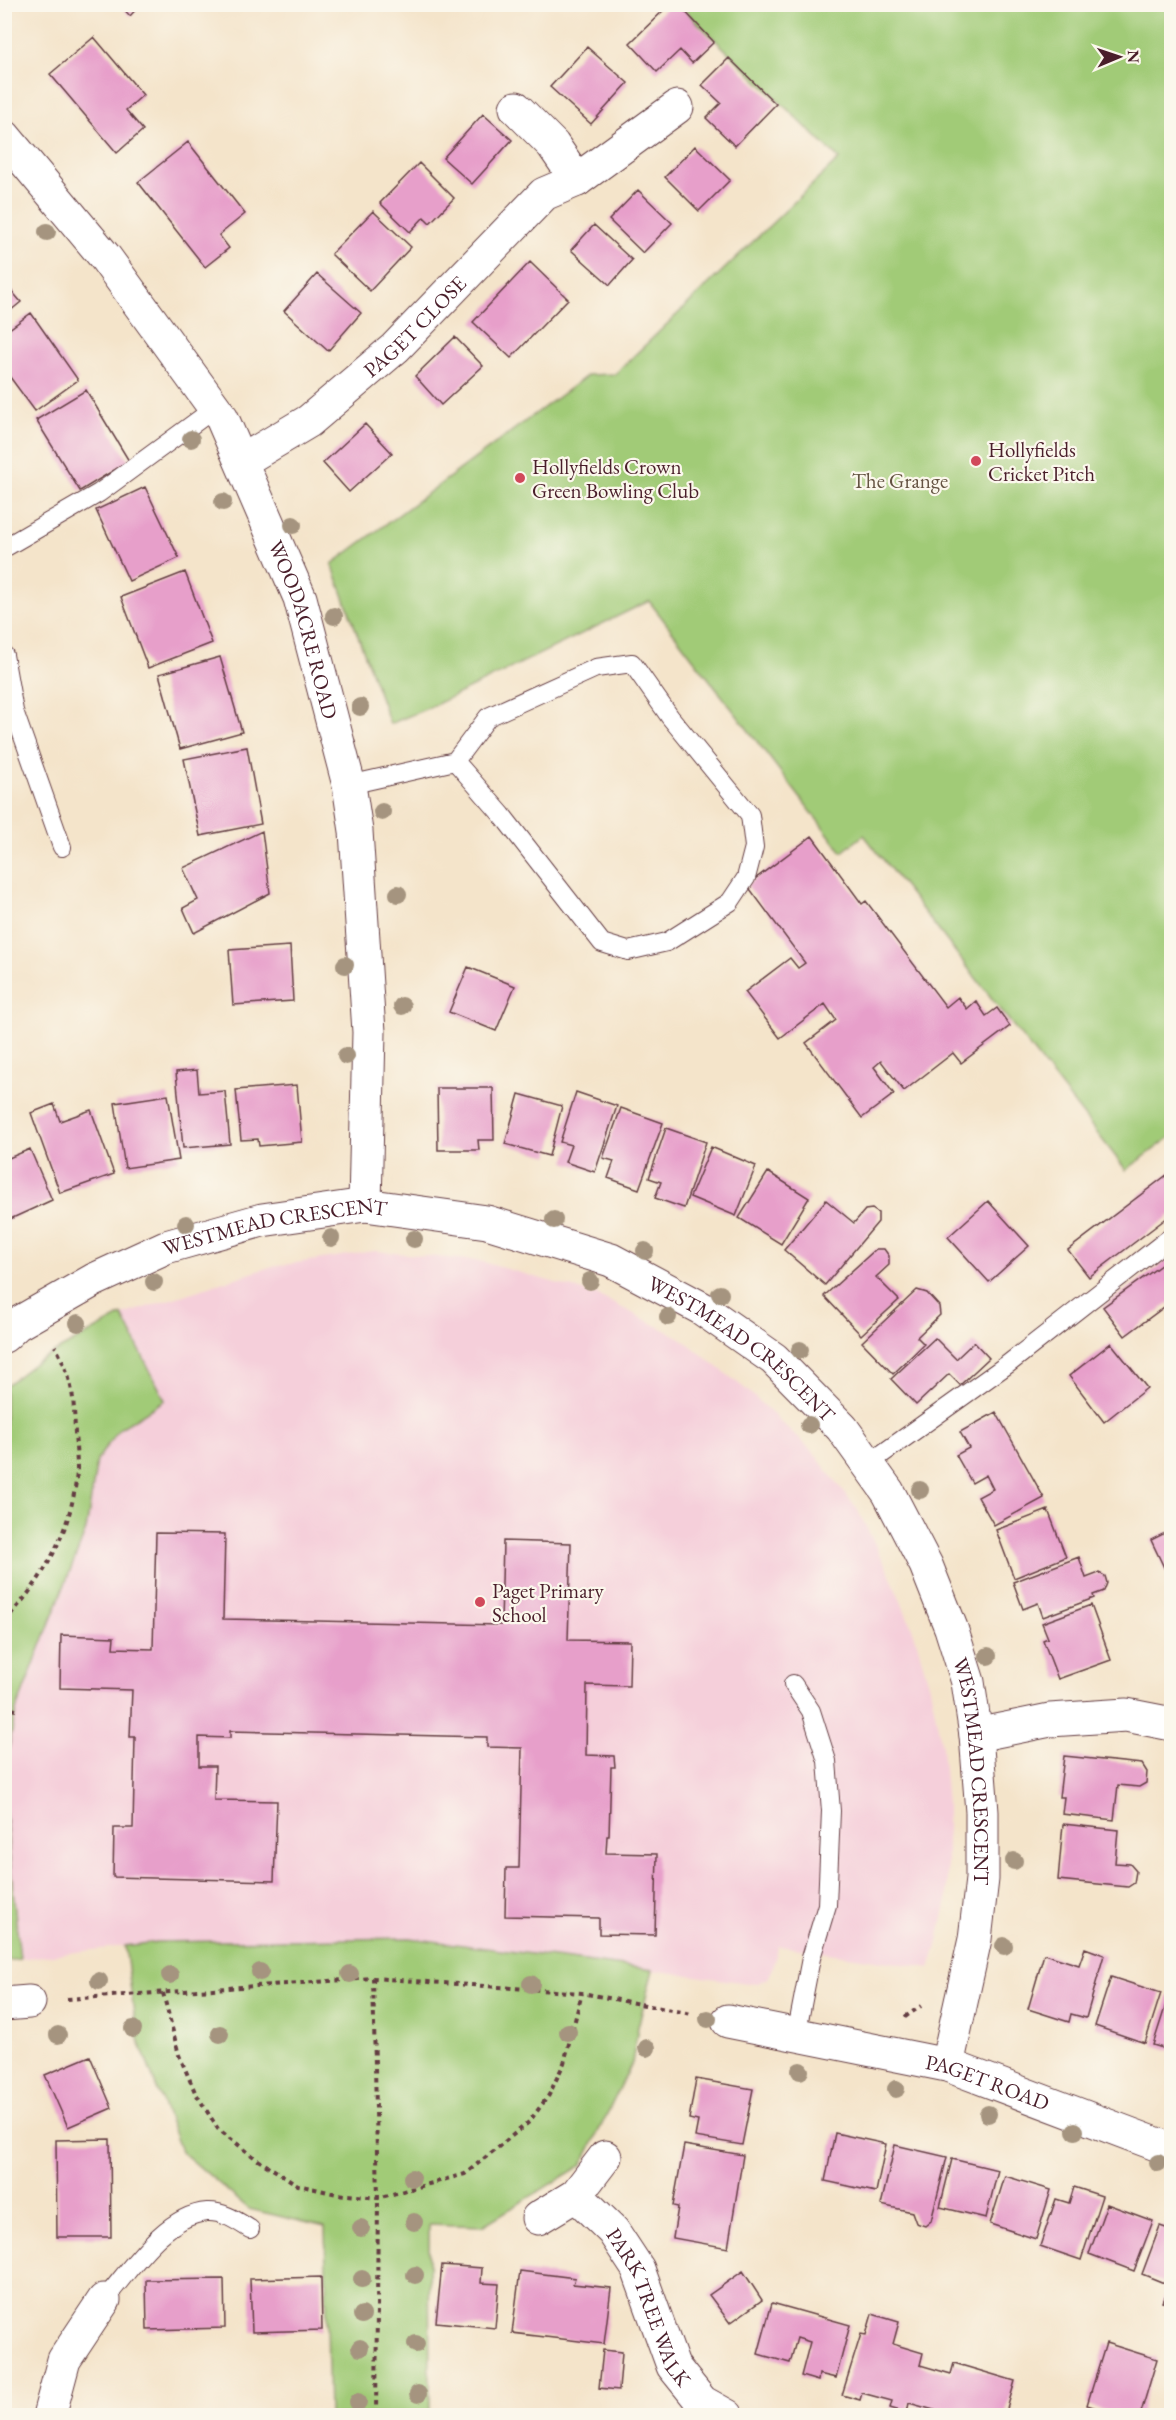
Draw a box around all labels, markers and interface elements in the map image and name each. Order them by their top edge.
north arrow [1089,27,1149,87]
text: N [1123,50,1144,63]
street label: PAGET CLOSE [357,269,472,383]
place label: Hollyfields Cricket Pitch [988,436,1095,487]
place label: Hollyfields Crown Green Bowling Club [532,453,699,504]
marker: Hollyfields Cricket Pitch [969,454,983,468]
park label: The Grange [852,467,948,494]
marker: Hollyfields Crown Green Bowling Club [513,471,527,485]
street label: WOODACRE ROAD [263,536,345,722]
street label: WESTMEAD CRESCENT [159,1190,390,1261]
street label: WESTMEAD CRESCENT [644,1269,842,1428]
place label: Paget Primary School [492,1577,605,1628]
marker: Paget Primary School [473,1595,487,1609]
street label: WESTMEAD CRESCENT [948,1654,996,1886]
street label: PAGET ROAD [923,2048,1053,2116]
street label: PARK TREE WALK [601,2222,698,2392]

